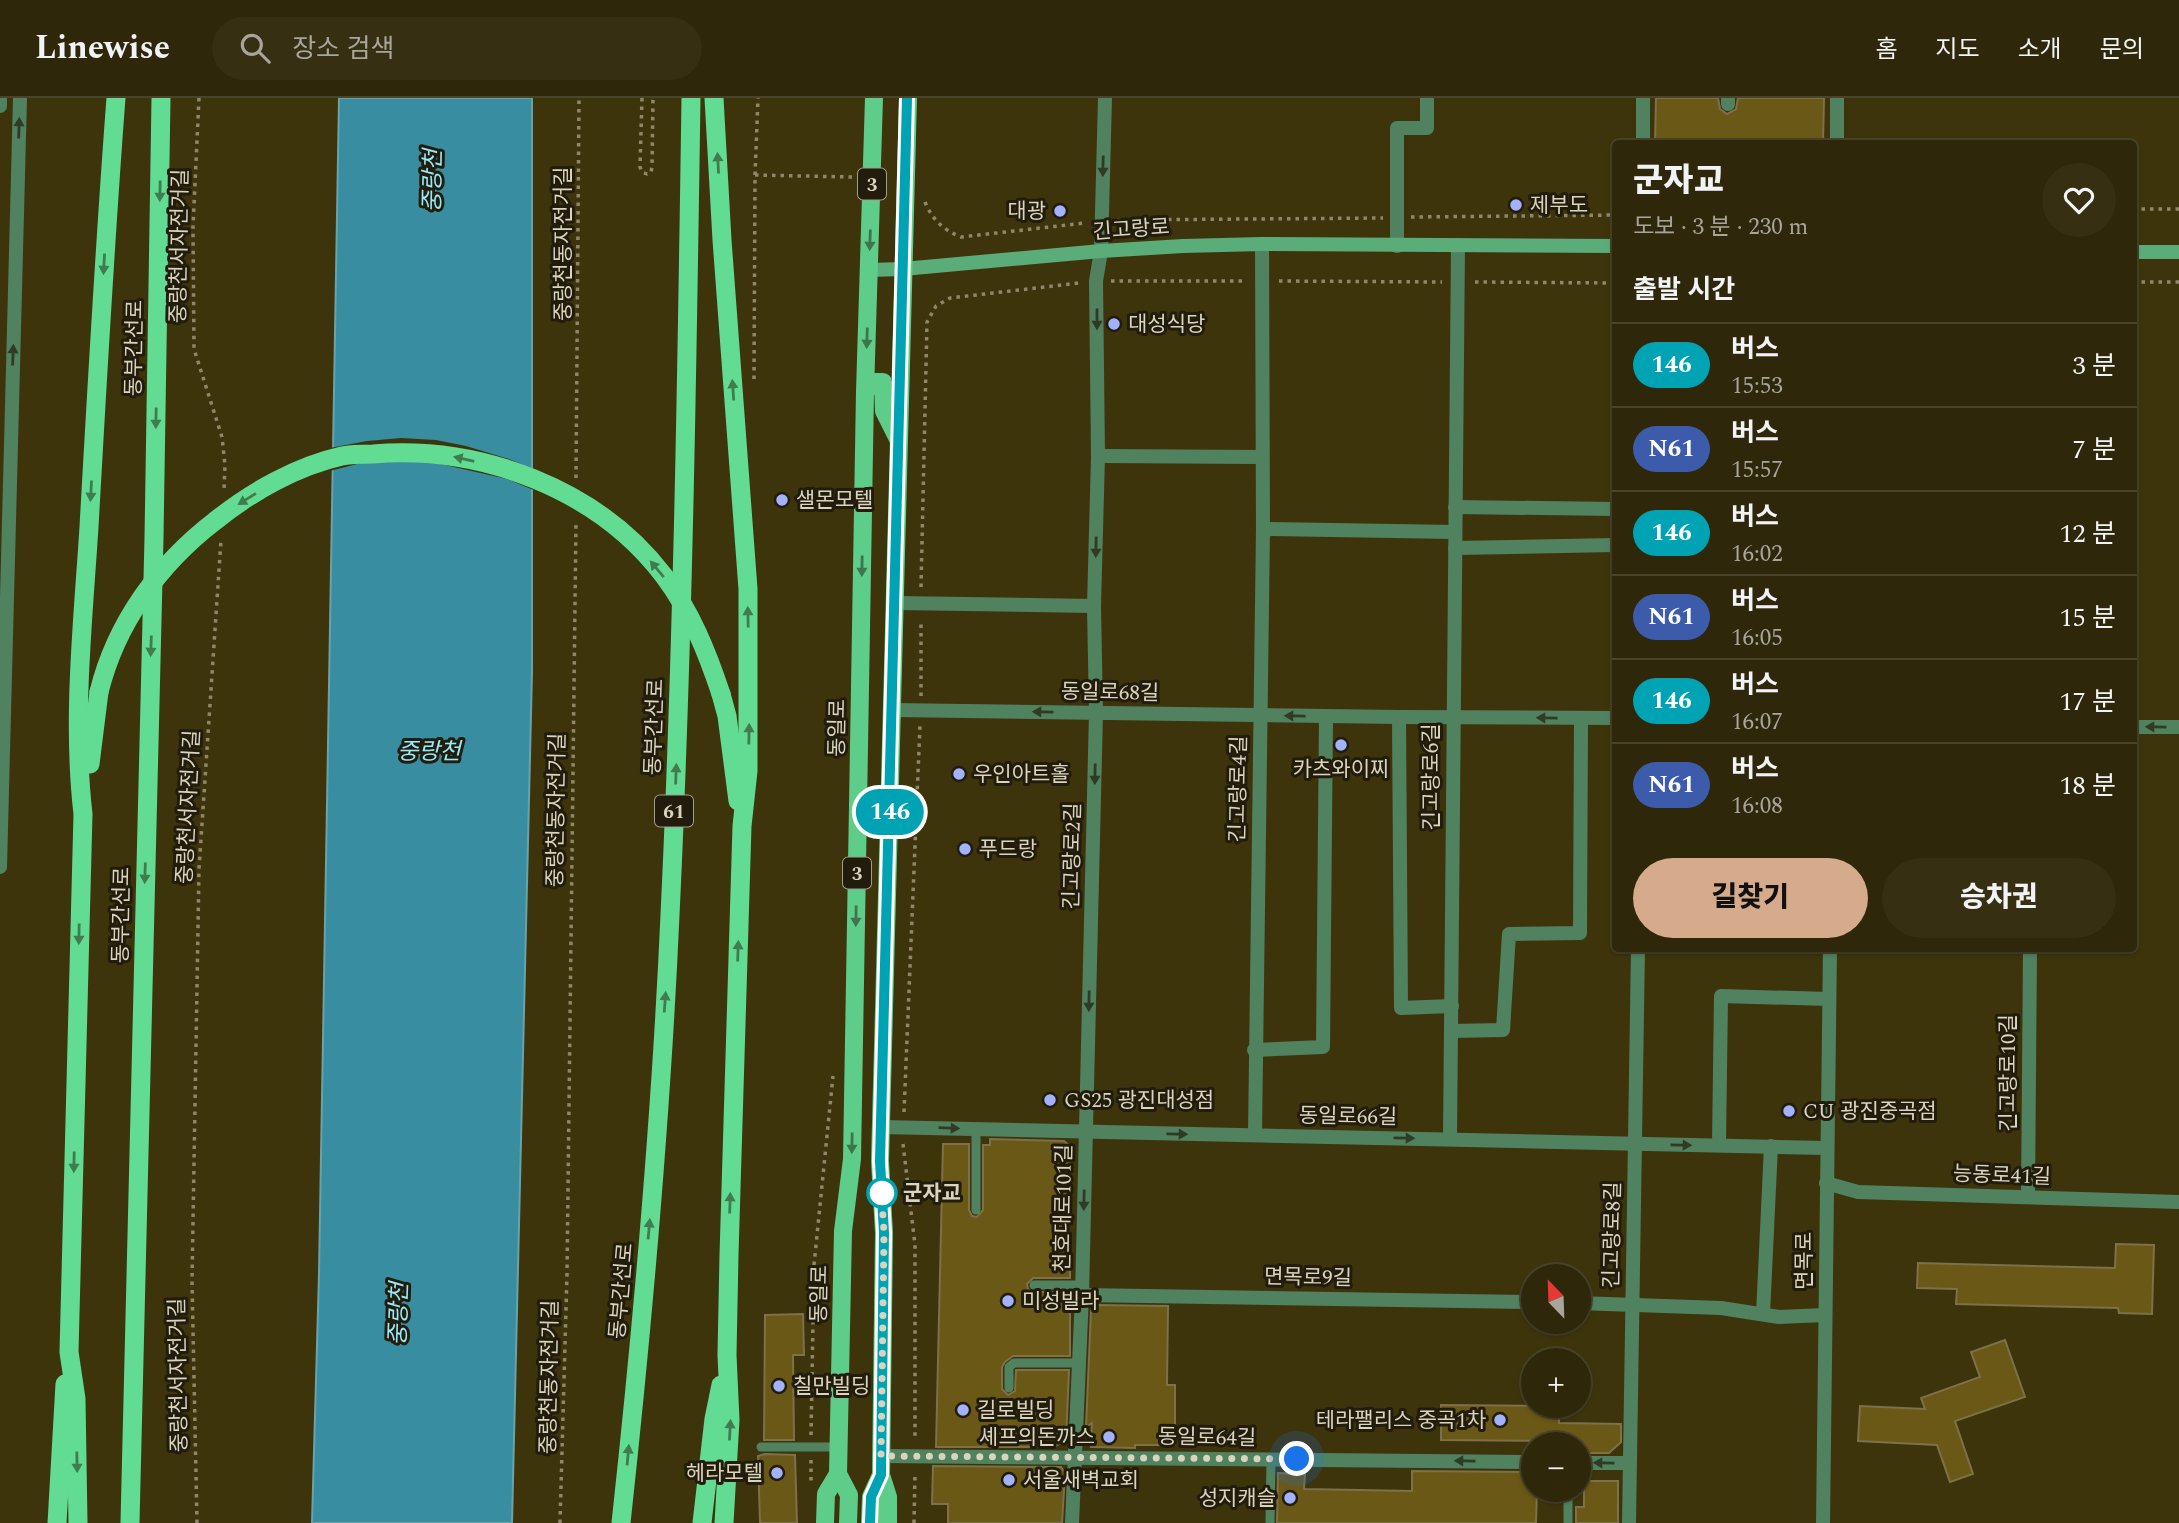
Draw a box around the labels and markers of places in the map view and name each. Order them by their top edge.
place label: 제부도 [1530,190,1588,222]
place label: 대광 [1007,196,1046,228]
marker: 제부도 [1508,197,1524,213]
marker: 대광 [1052,203,1068,219]
place label: 대성식당 [1128,309,1205,341]
marker: 대성식당 [1106,316,1122,332]
place label: 샐몬모텔 [796,485,873,517]
marker: 샐몬모텔 [774,492,790,508]
marker: 카츠와이찌 [1333,737,1349,753]
place label: 카츠와이찌 [1293,754,1389,786]
place label: 우인아트홀 [973,759,1070,791]
marker: 우인아트홀 [951,766,967,782]
place label: 푸드랑 [979,834,1037,866]
marker: 푸드랑 [957,841,973,857]
place label: GS25 광진대성점 [1064,1085,1214,1117]
marker: GS25 광진대성점 [1042,1092,1058,1108]
place label: CU 광진중곡점 [1803,1096,1937,1128]
marker: CU 광진중곡점 [1781,1103,1797,1119]
marker: 군자교 [867,1178,897,1208]
place label: 군자교 [903,1178,961,1210]
place label: 미성빌라 [1022,1286,1099,1318]
marker: 미성빌라 [1000,1293,1016,1309]
place label: 칠만빌딩 [793,1371,870,1403]
marker: 칠만빌딩 [771,1378,787,1394]
place label: 길로빌딩 [977,1395,1054,1427]
marker: 길로빌딩 [955,1402,971,1418]
place label: 테라팰리스 중곡1차 [1316,1405,1486,1437]
marker: 테라팰리스 중곡1차 [1492,1412,1508,1428]
place label: 셰프의돈까스 [979,1422,1095,1454]
marker: 셰프의돈까스 [1101,1429,1117,1445]
place label: 헤라모텔 [686,1458,763,1490]
marker: 헤라모텔 [769,1465,785,1481]
place label: 서울새벽교회 [1023,1465,1139,1497]
marker: 서울새벽교회 [1001,1472,1017,1488]
place label: 성지캐슬 [1199,1483,1276,1515]
marker: 성지캐슬 [1282,1490,1298,1506]

